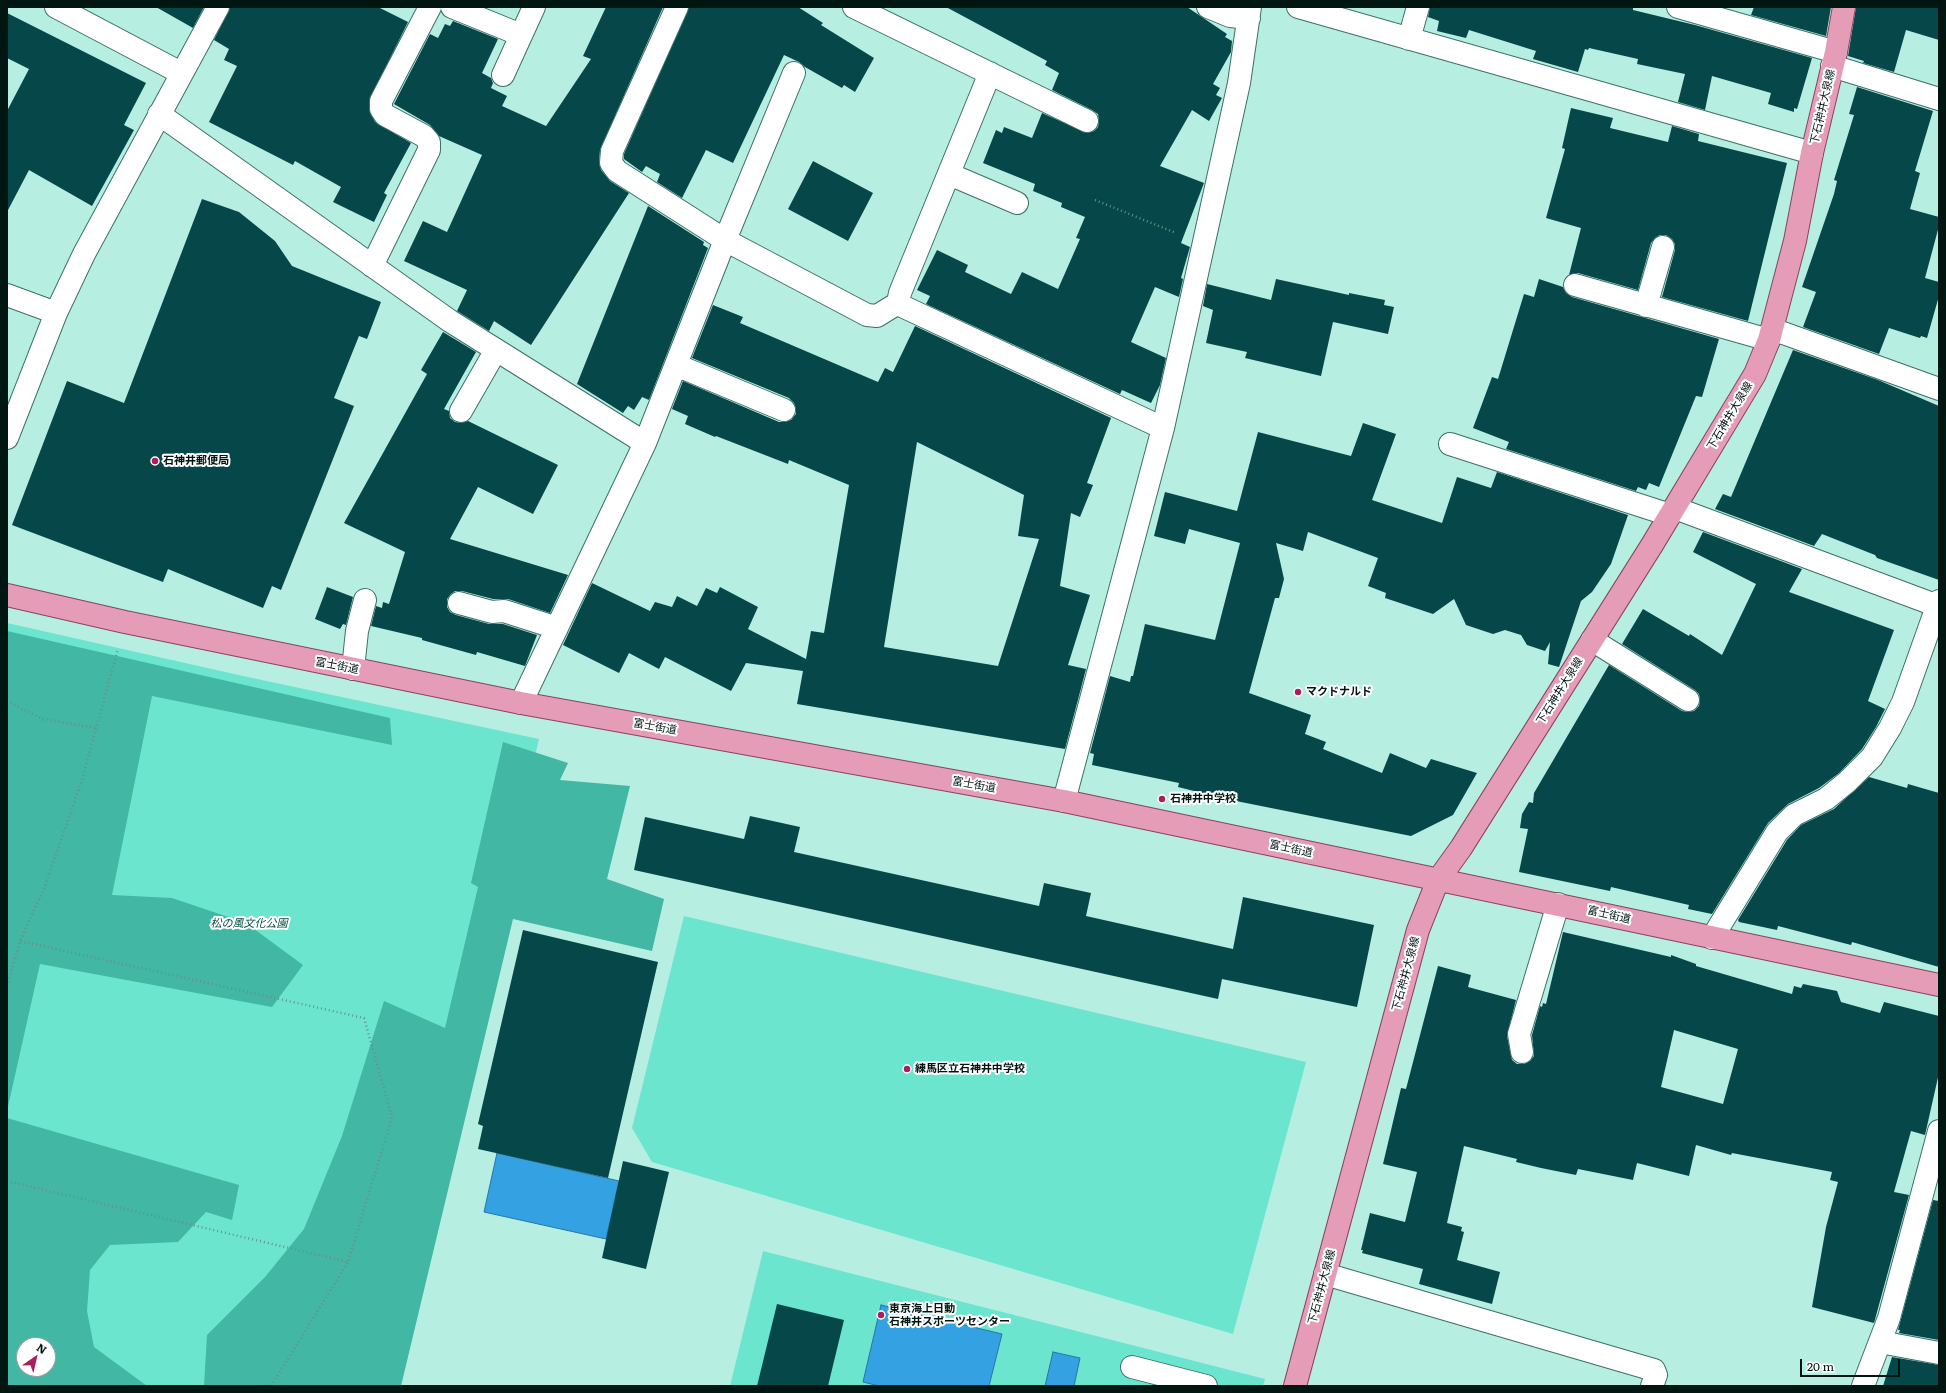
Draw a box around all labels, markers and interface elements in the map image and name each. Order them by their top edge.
street label: 下石神井大泉線 [1808,68,1838,146]
street label: 下石神井大泉線 [1705,380,1755,452]
place label: 石神井郵便局 [163,454,229,468]
marker: 石神井郵便局 [150,456,160,466]
street label: 富士街道 [314,655,360,677]
street label: 下石神井大泉線 [1534,655,1586,727]
place label: マクドナルド [1306,685,1372,699]
marker: マクドナルド [1293,687,1303,697]
street label: 富士街道 [632,717,678,737]
street label: 富士街道 [951,775,997,795]
place label: 石神井中学校 [1170,792,1236,806]
marker: 石神井中学校 [1157,794,1167,804]
street label: 富士街道 [1268,838,1314,860]
street label: 富士街道 [1586,904,1632,926]
park label: 松の風文化公園 [211,917,287,931]
street label: 下石神井大泉線 [1390,935,1422,1013]
place label: 練馬区立石神井中学校 [915,1062,1025,1076]
marker: 練馬区立石神井中学校 [902,1064,912,1074]
street label: 下石神井大泉線 [1306,1248,1338,1326]
place label: 東京海上日動 石神井スポーツセンター [889,1302,1010,1328]
marker: 東京海上日動 石神井スポーツセンター [876,1310,886,1320]
north arrow [16,1337,56,1377]
text: N [34,1339,50,1357]
scale bar [1802,1351,1902,1377]
text: 20 m [1807,1357,1834,1375]

